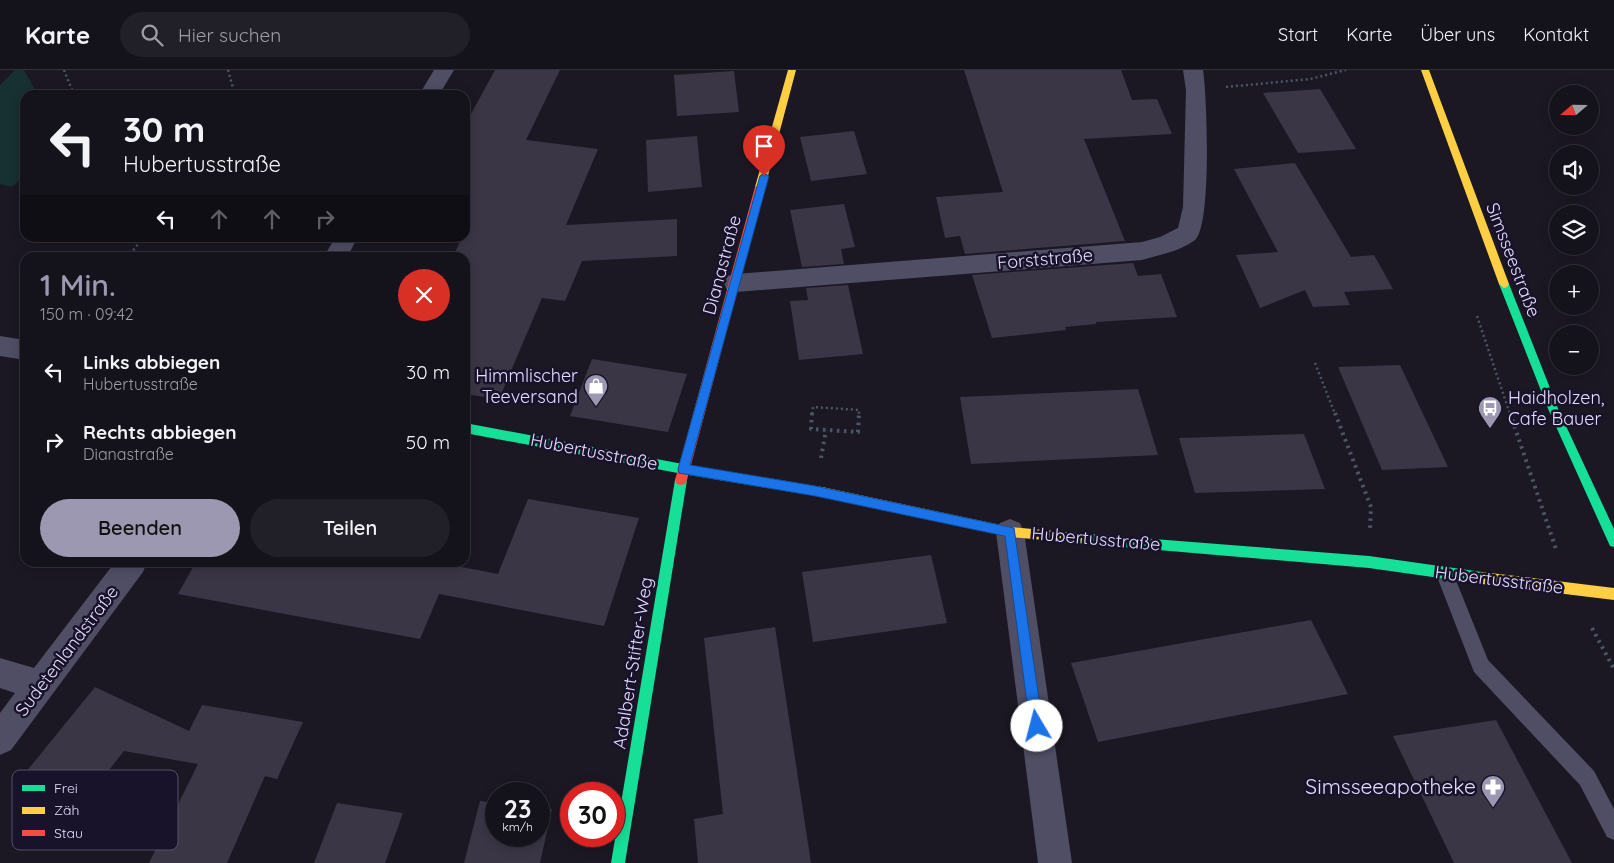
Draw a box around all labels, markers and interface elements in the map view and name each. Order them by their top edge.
search box [120,12,470,57]
text: Karte [25,20,90,50]
icon: search [138,21,166,49]
text: Hier suchen [178,23,281,47]
text: Start [1278,23,1318,46]
text: Karte [1346,23,1392,46]
text: Über uns [1420,23,1495,46]
text: Kontakt [1523,23,1589,46]
north arrow [1549,85,1599,135]
map controls [1549,85,1599,375]
text: 30 m [123,107,205,151]
icon: left [40,110,105,175]
pin [743,125,785,176]
icon: arrive [750,132,778,160]
button: sound [1549,145,1599,195]
text: Hubertusstraße [123,150,281,178]
street label: Simsseestraße [1481,199,1546,320]
icon: left [152,205,180,233]
icon: ahead [205,205,233,233]
icon: ahead [258,205,286,233]
icon: right [311,205,339,233]
button: layers [1549,205,1599,255]
street label: Dianastraße [697,213,746,317]
street label: Forststraße [996,243,1094,274]
button: + [1549,265,1599,315]
text: 1 Min. [40,266,116,304]
button: close [398,269,450,321]
text: 150 m · 09:42 [40,304,134,324]
button: − [1549,325,1599,375]
text: Links abbiegen [83,350,220,374]
icon: left [40,358,68,386]
text: 30 m [406,360,450,384]
place label: Himmlischer Teeversand [475,364,578,408]
shop icon: Himmlischer Teeversand [583,373,609,407]
text: Hubertusstraße [83,374,198,394]
place label: Haidholzen, Cafe Bauer [1508,386,1604,430]
bus stop icon: Haidholzen, Cafe Bauer [1477,395,1503,429]
text: Rechts abbiegen [83,420,236,444]
icon: right [40,428,68,456]
street label: Hubertusstraße [528,428,660,475]
text: 50 m [406,430,450,454]
text: Dianastraße [83,444,174,464]
button: Beenden [40,499,240,557]
button: Teilen [250,499,450,557]
street label: Hubertusstraße [1031,521,1161,556]
street label: Hubertusstraße [1434,560,1565,599]
street label: Adalbert-Stifter-Weg [608,575,657,751]
street label: Sudetenlandstraße [10,581,123,721]
position arrow [1010,699,1062,751]
legend [12,770,178,850]
place label: Simsseeapotheke [1305,773,1476,799]
pharmacy icon: Simsseeapotheke [1480,774,1506,808]
text: Frei [54,779,78,797]
speed limit sign: 30 [560,782,625,847]
text: 23 [504,793,531,824]
text: Zäh [54,801,79,819]
text: km/h [502,819,533,834]
text: Stau [54,824,83,842]

